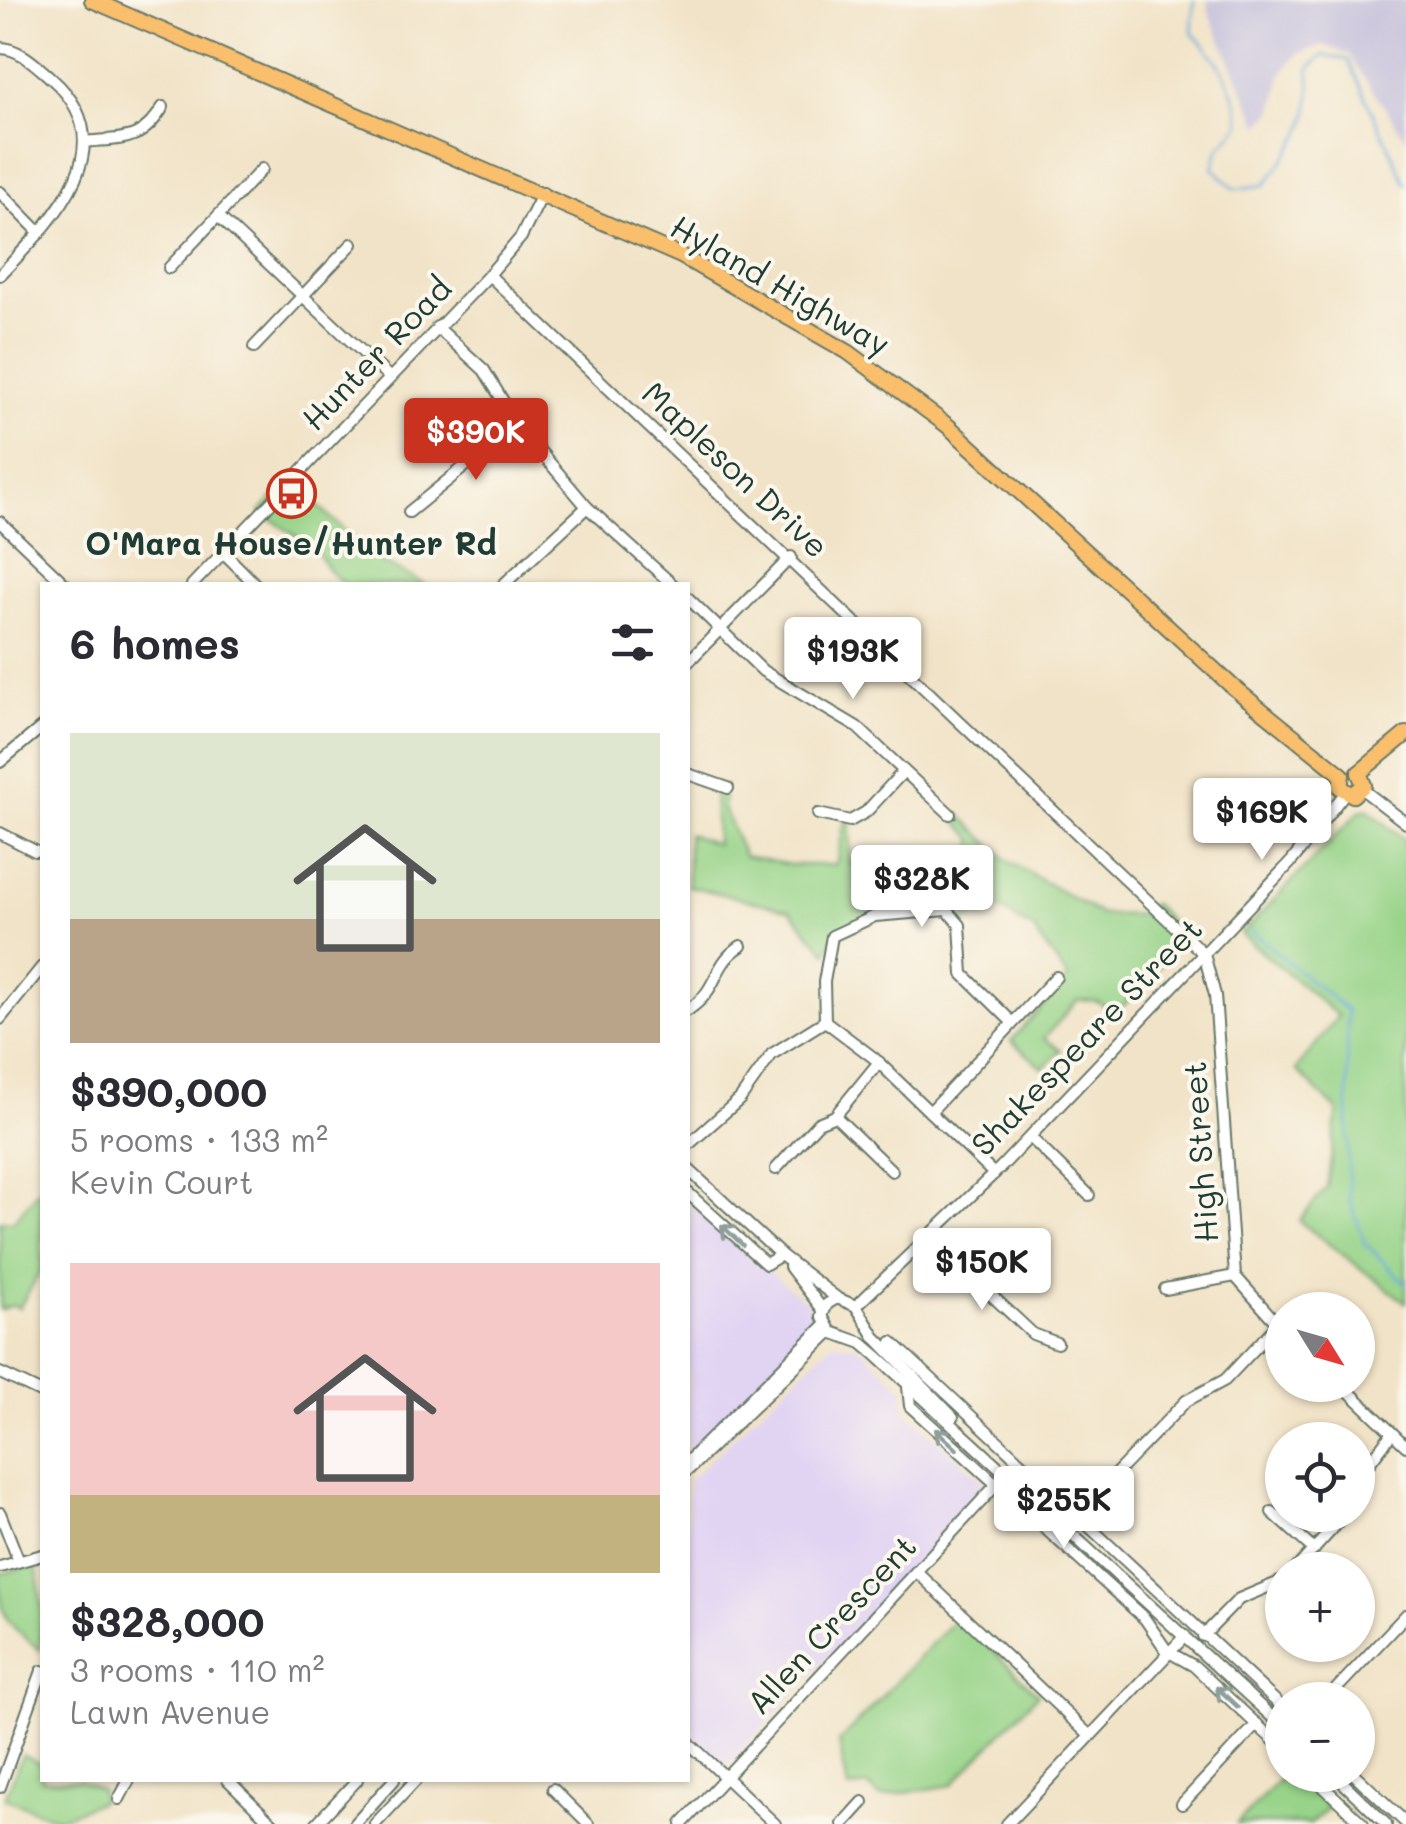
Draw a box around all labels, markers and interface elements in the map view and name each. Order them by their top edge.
street label: Hyland Highway [663,204,898,365]
street label: Hunter Road [292,267,459,438]
street label: Mapleson Drive [634,371,838,566]
pin: $390K [406,398,546,483]
text: $390K [426,409,526,451]
bus stop icon: O'Mara House/Hunter Rd [265,468,317,520]
place label: O'Mara House/Hunter Rd [85,521,497,563]
text: 6 homes [70,615,240,670]
icon: filters [605,615,660,670]
pin: $193K [783,617,923,702]
text: $193K [806,628,900,670]
pin: $169K [1192,778,1332,863]
text: $169K [1215,789,1309,831]
icon: home [275,798,455,978]
pin: $328K [852,845,992,930]
text: $328K [873,856,971,898]
street label: Shakespeare Street [961,907,1210,1164]
street label: High Street [1172,1060,1226,1244]
text: $390,000 [70,1063,267,1118]
text: 5 rooms · 133 m² [70,1118,328,1160]
text: Kevin Court [70,1160,253,1202]
one-way arrow [721,1223,745,1247]
pin: $150K [912,1228,1052,1313]
text: $150K [935,1239,1029,1281]
north arrow [1265,1292,1375,1402]
map controls [1265,1292,1375,1792]
icon: home [275,1328,455,1508]
button: locate [1265,1422,1375,1532]
one-way arrow [934,1428,959,1451]
pin: $255K [994,1466,1134,1551]
text: $255K [1016,1477,1112,1519]
street label: Allen Crescent [737,1525,925,1722]
button: + [1265,1552,1375,1662]
text: $328,000 [70,1593,265,1648]
text: 3 rooms · 110 m² [70,1648,325,1690]
button: − [1265,1682,1375,1792]
one-way arrow [1215,1686,1240,1709]
text: Lawn Avenue [70,1690,270,1732]

